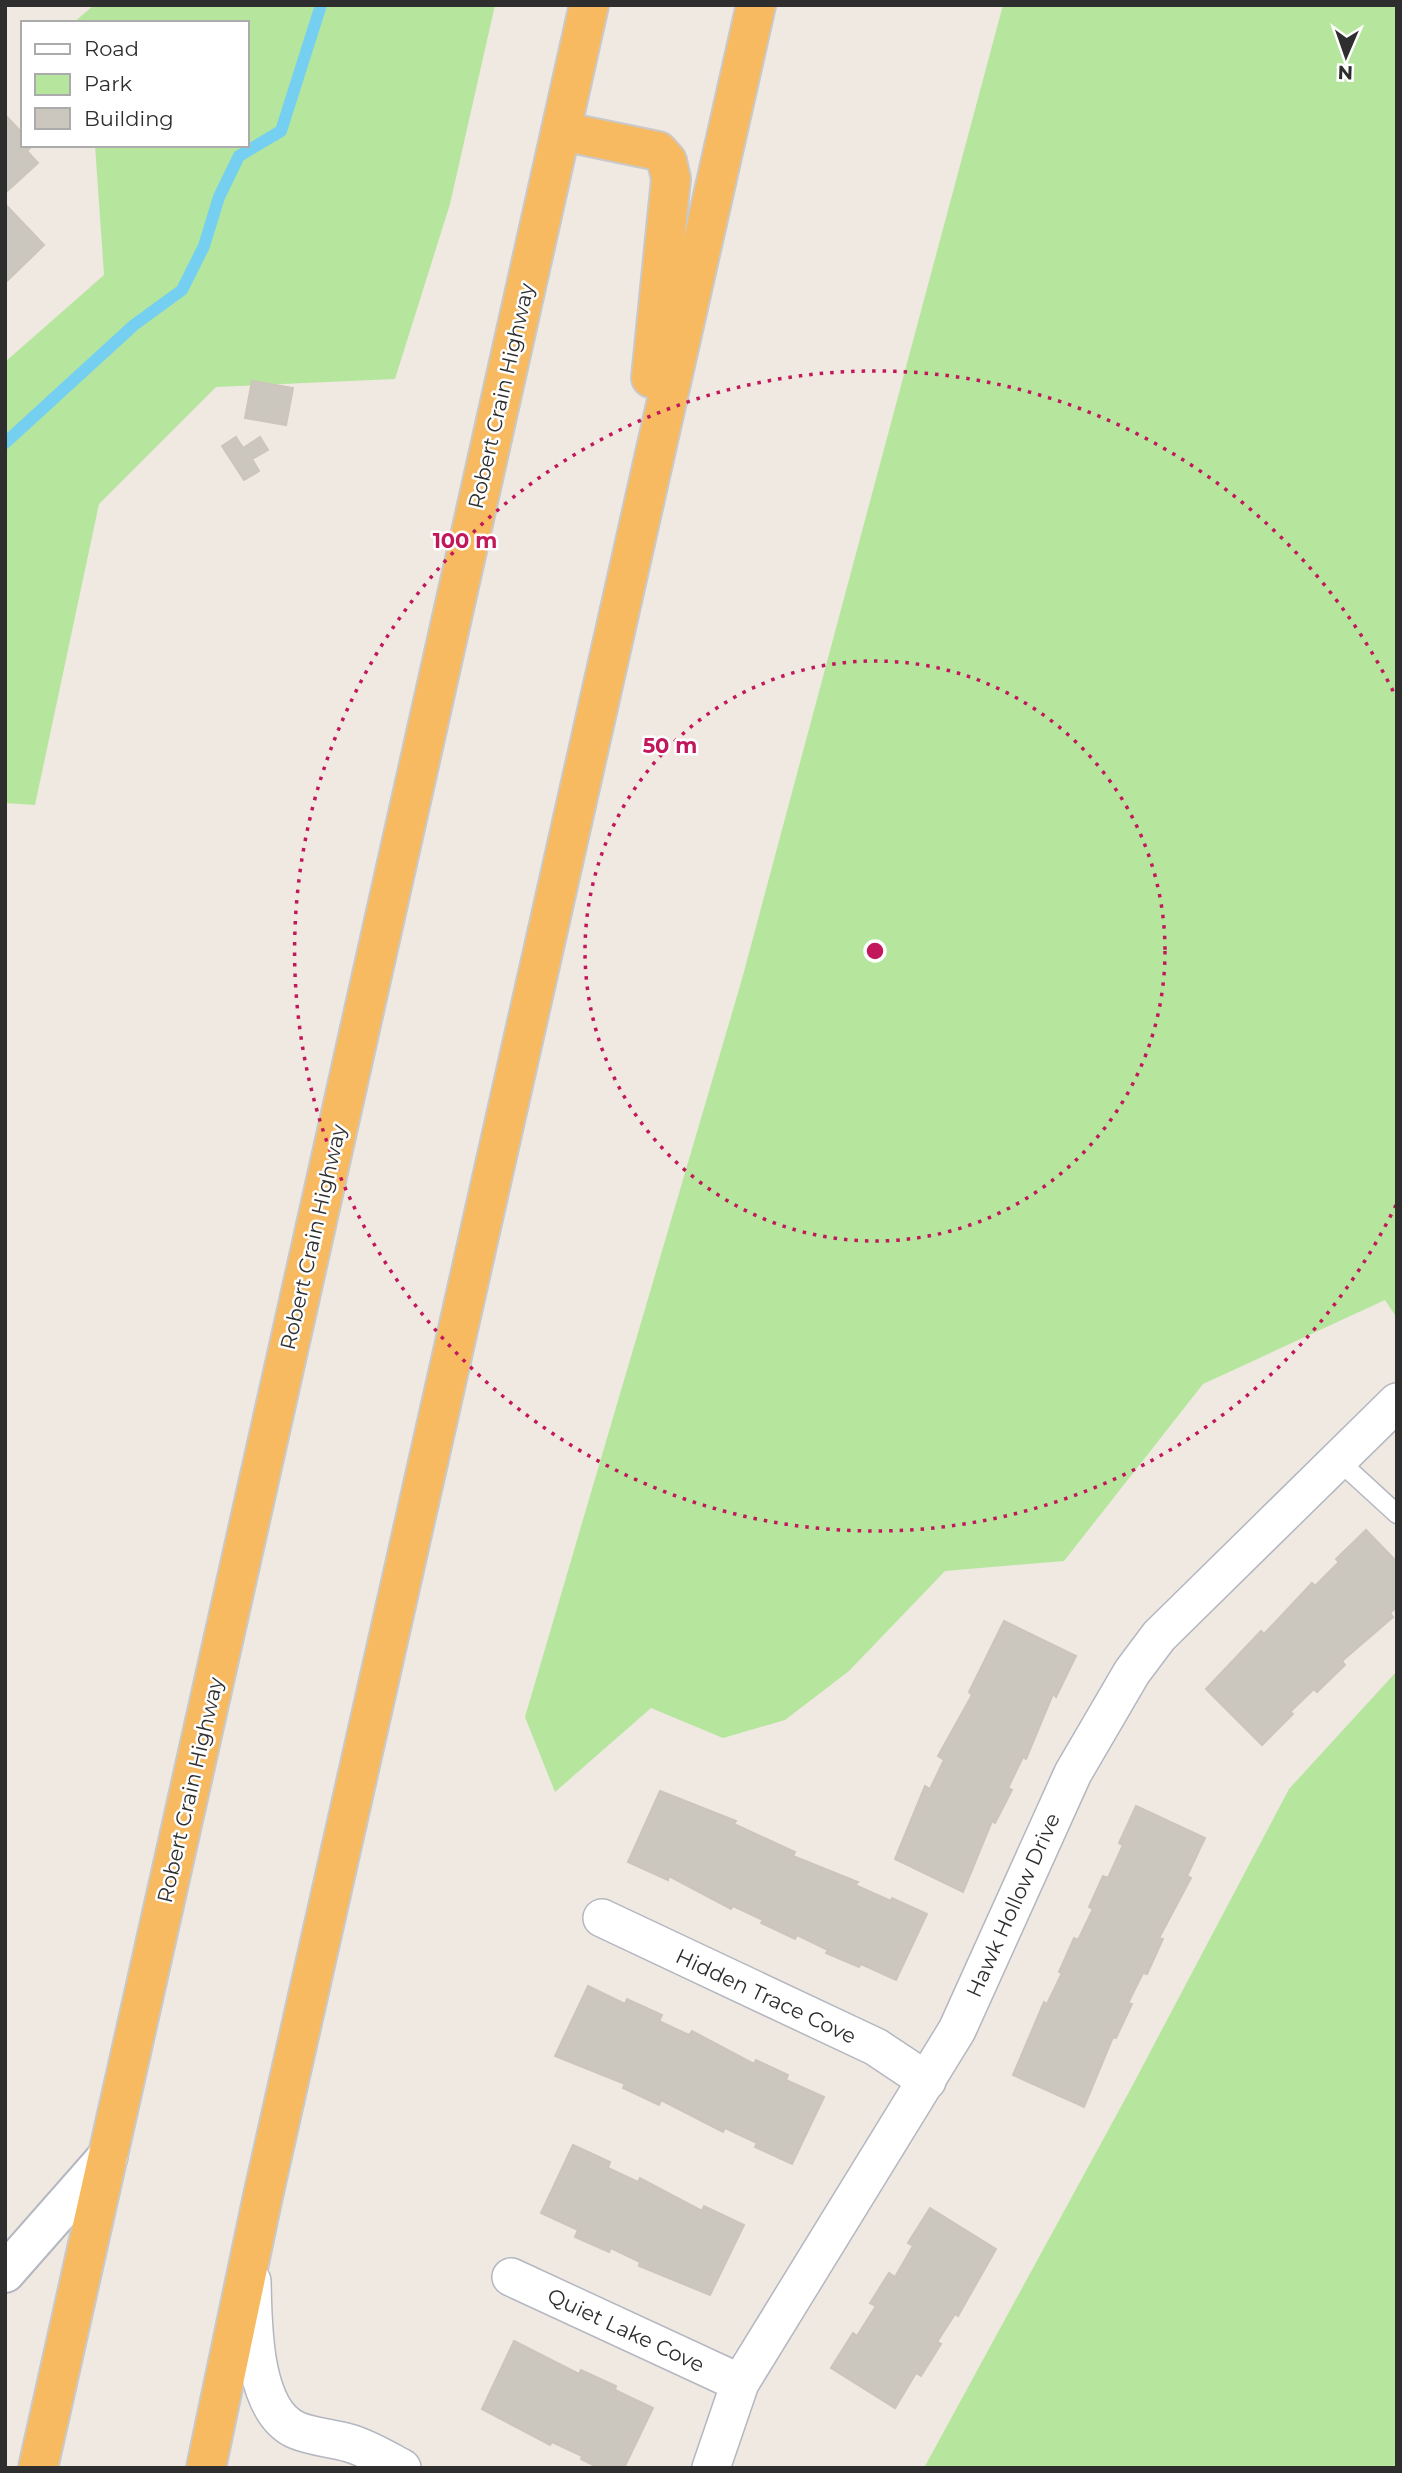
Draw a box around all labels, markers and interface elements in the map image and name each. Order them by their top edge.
legend [21,21,248,147]
north arrow [1311,21,1381,91]
text: Road [84,36,139,61]
text: N [1337,61,1354,84]
text: Park [84,71,132,96]
text: Building [84,106,174,131]
street label: Robert Crain Highway [463,280,539,511]
text: 100 m [433,528,497,553]
text: 50 m [643,733,697,758]
centre of rings [863,939,887,963]
street label: Robert Crain Highway [275,1121,351,1352]
street label: Robert Crain Highway [152,1674,228,1905]
street label: Hawk Hollow Drive [961,1809,1065,2001]
street label: Hidden Trace Cove [672,1943,860,2049]
street label: Quiet Lake Cove [544,2283,708,2377]

